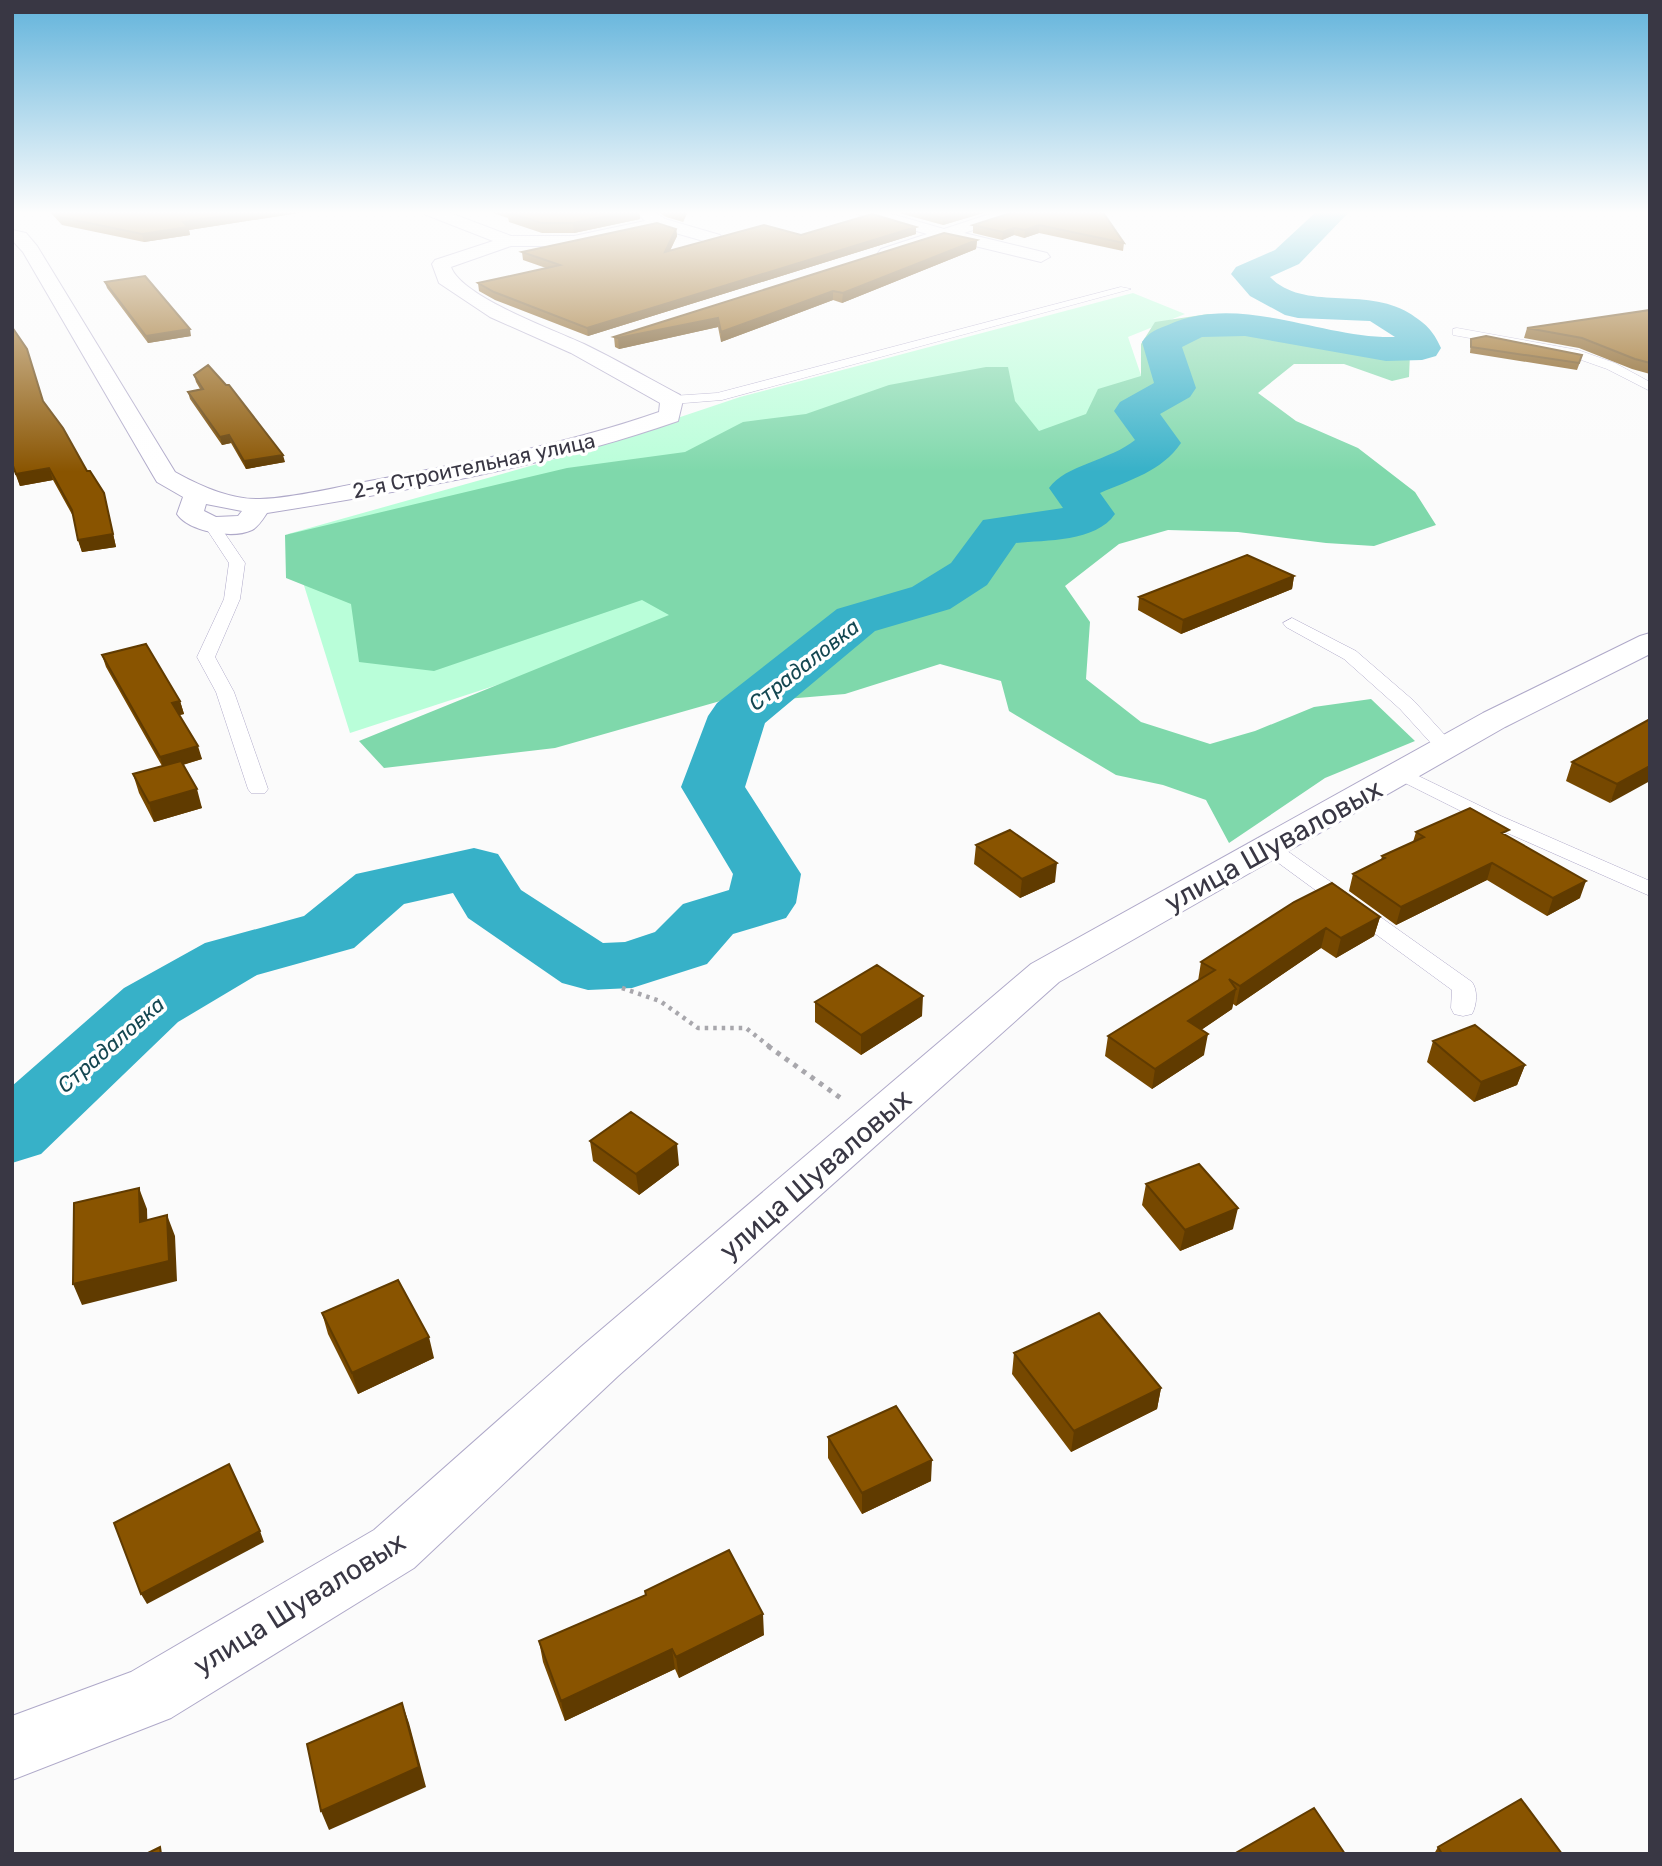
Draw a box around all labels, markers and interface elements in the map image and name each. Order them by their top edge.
street label: 2-я Строительная улица [350,428,597,503]
water label: Страдаловка [743,614,864,716]
street label: улица Шуваловых [1159,772,1388,919]
water label: Страдаловка [52,991,169,1098]
street label: улица Шуваловых [713,1082,918,1267]
street label: улица Шуваловых [187,1525,411,1682]

